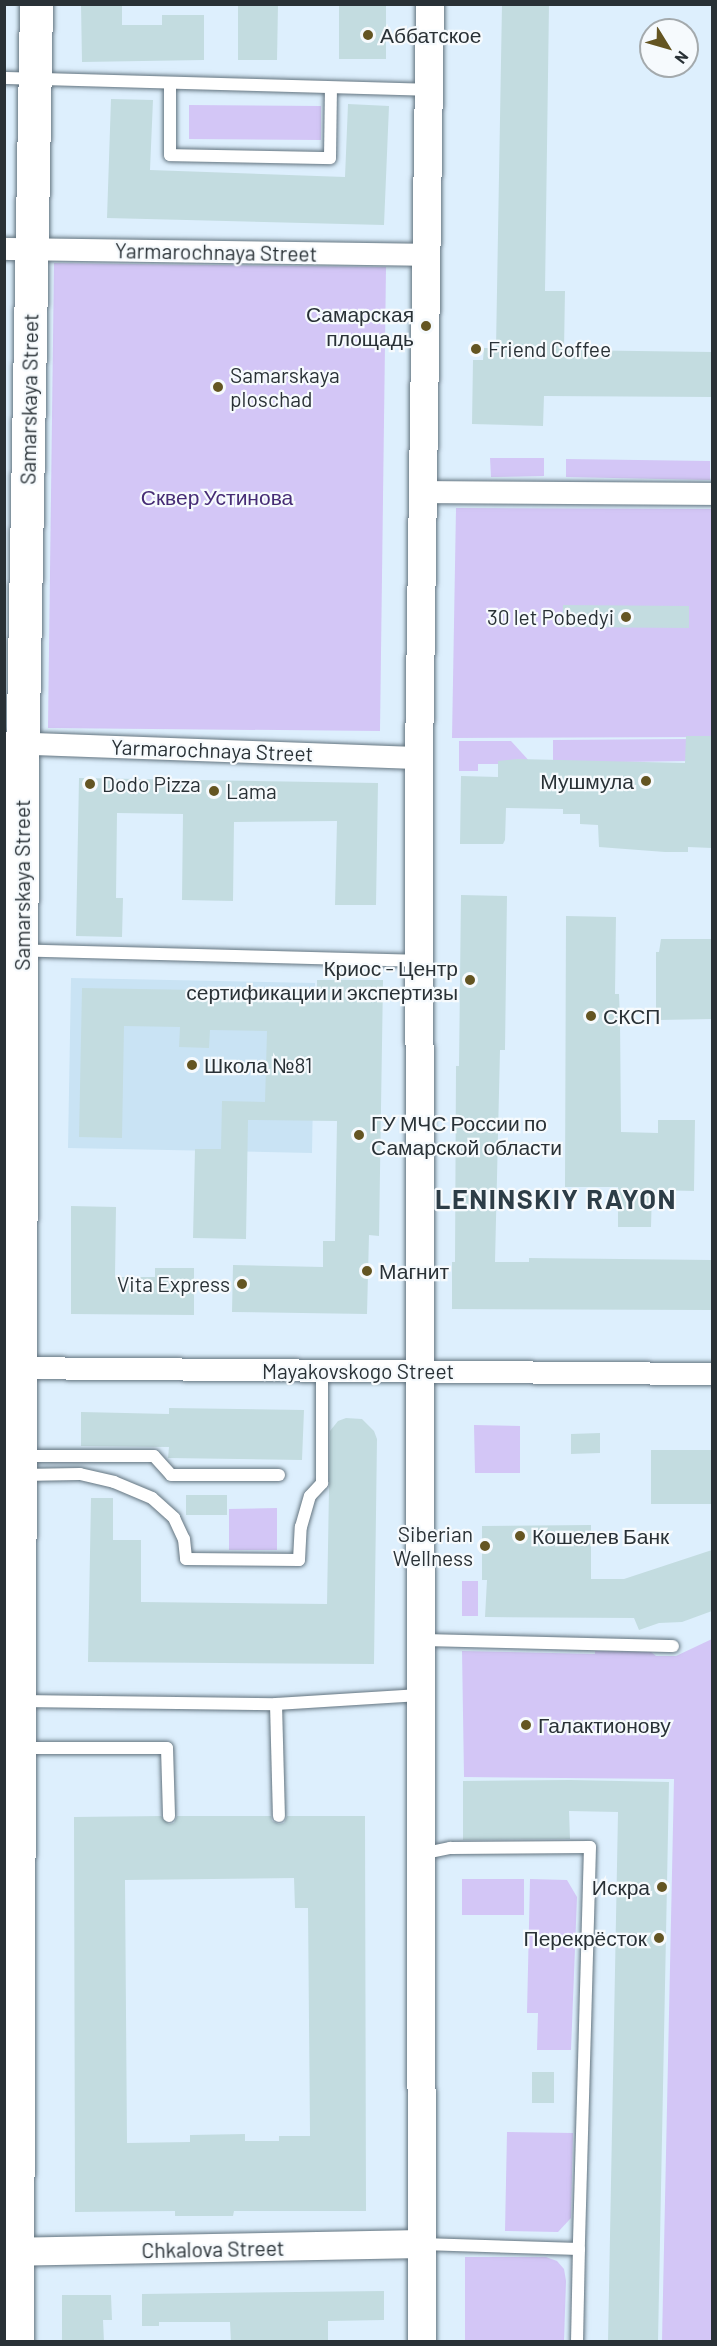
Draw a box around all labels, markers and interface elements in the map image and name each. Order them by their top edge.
north arrow [639,18,699,78]
place label: Аббатское [380,22,481,48]
marker: Аббатское [361,28,375,42]
text: N [671,48,693,68]
street label: Yarmarochnaya Street [115,238,317,266]
place label: Самарская площадь [306,301,414,351]
street label: Samarskaya Street [15,313,43,485]
marker: Самарская площадь [419,319,433,333]
place label: Friend Coffee [488,336,611,362]
marker: Friend Coffee [469,342,483,356]
place label: Samarskaya ploschad [230,362,340,412]
marker: Samarskaya ploschad [211,380,225,394]
park label: Сквер Устинова [141,484,293,510]
place label: 30 let Pobedyi [487,604,614,630]
marker: 30 let Pobedyi [619,610,633,624]
street label: Yarmarochnaya Street [110,734,314,766]
place label: Мушмула [540,768,634,794]
place label: Dodo Pizza [102,771,201,797]
marker: Мушмула [639,774,653,788]
marker: Dodo Pizza [83,777,97,791]
place label: Lama [226,778,277,804]
marker: Lama [207,784,221,798]
street label: Samarskaya Street [9,799,35,971]
place label: Криос - Центр сертификации и экспертизы [186,955,458,1005]
marker: Криос - Центр сертификации и экспертизы [463,973,477,987]
place label: СКСП [603,1003,660,1029]
marker: СКСП [584,1009,598,1023]
place label: Школа №81 [204,1052,312,1078]
marker: Школа №81 [185,1058,199,1072]
place label: ГУ МЧС России по Самарской области [371,1110,562,1160]
marker: ГУ МЧС России по Самарской области [352,1128,366,1142]
district label: LENINSKIY RAYON [435,1183,677,1215]
place label: Магнит [379,1258,449,1284]
marker: Магнит [360,1264,374,1278]
place label: Vita Express [117,1271,230,1297]
marker: Vita Express [235,1277,249,1291]
street label: Mayakovskogo Street [262,1358,454,1384]
place label: Siberian Wellness [393,1521,473,1571]
place label: Кошелев Банк [532,1523,669,1549]
marker: Кошелев Банк [513,1529,527,1543]
marker: Siberian Wellness [478,1539,492,1553]
place label: Галактионову [538,1712,671,1738]
marker: Галактионову [519,1718,533,1732]
place label: Искра [592,1874,650,1900]
marker: Искра [655,1880,669,1894]
place label: Перекрёсток [524,1925,647,1951]
marker: Перекрёсток [652,1931,666,1945]
street label: Chkalova Street [141,2235,285,2263]

